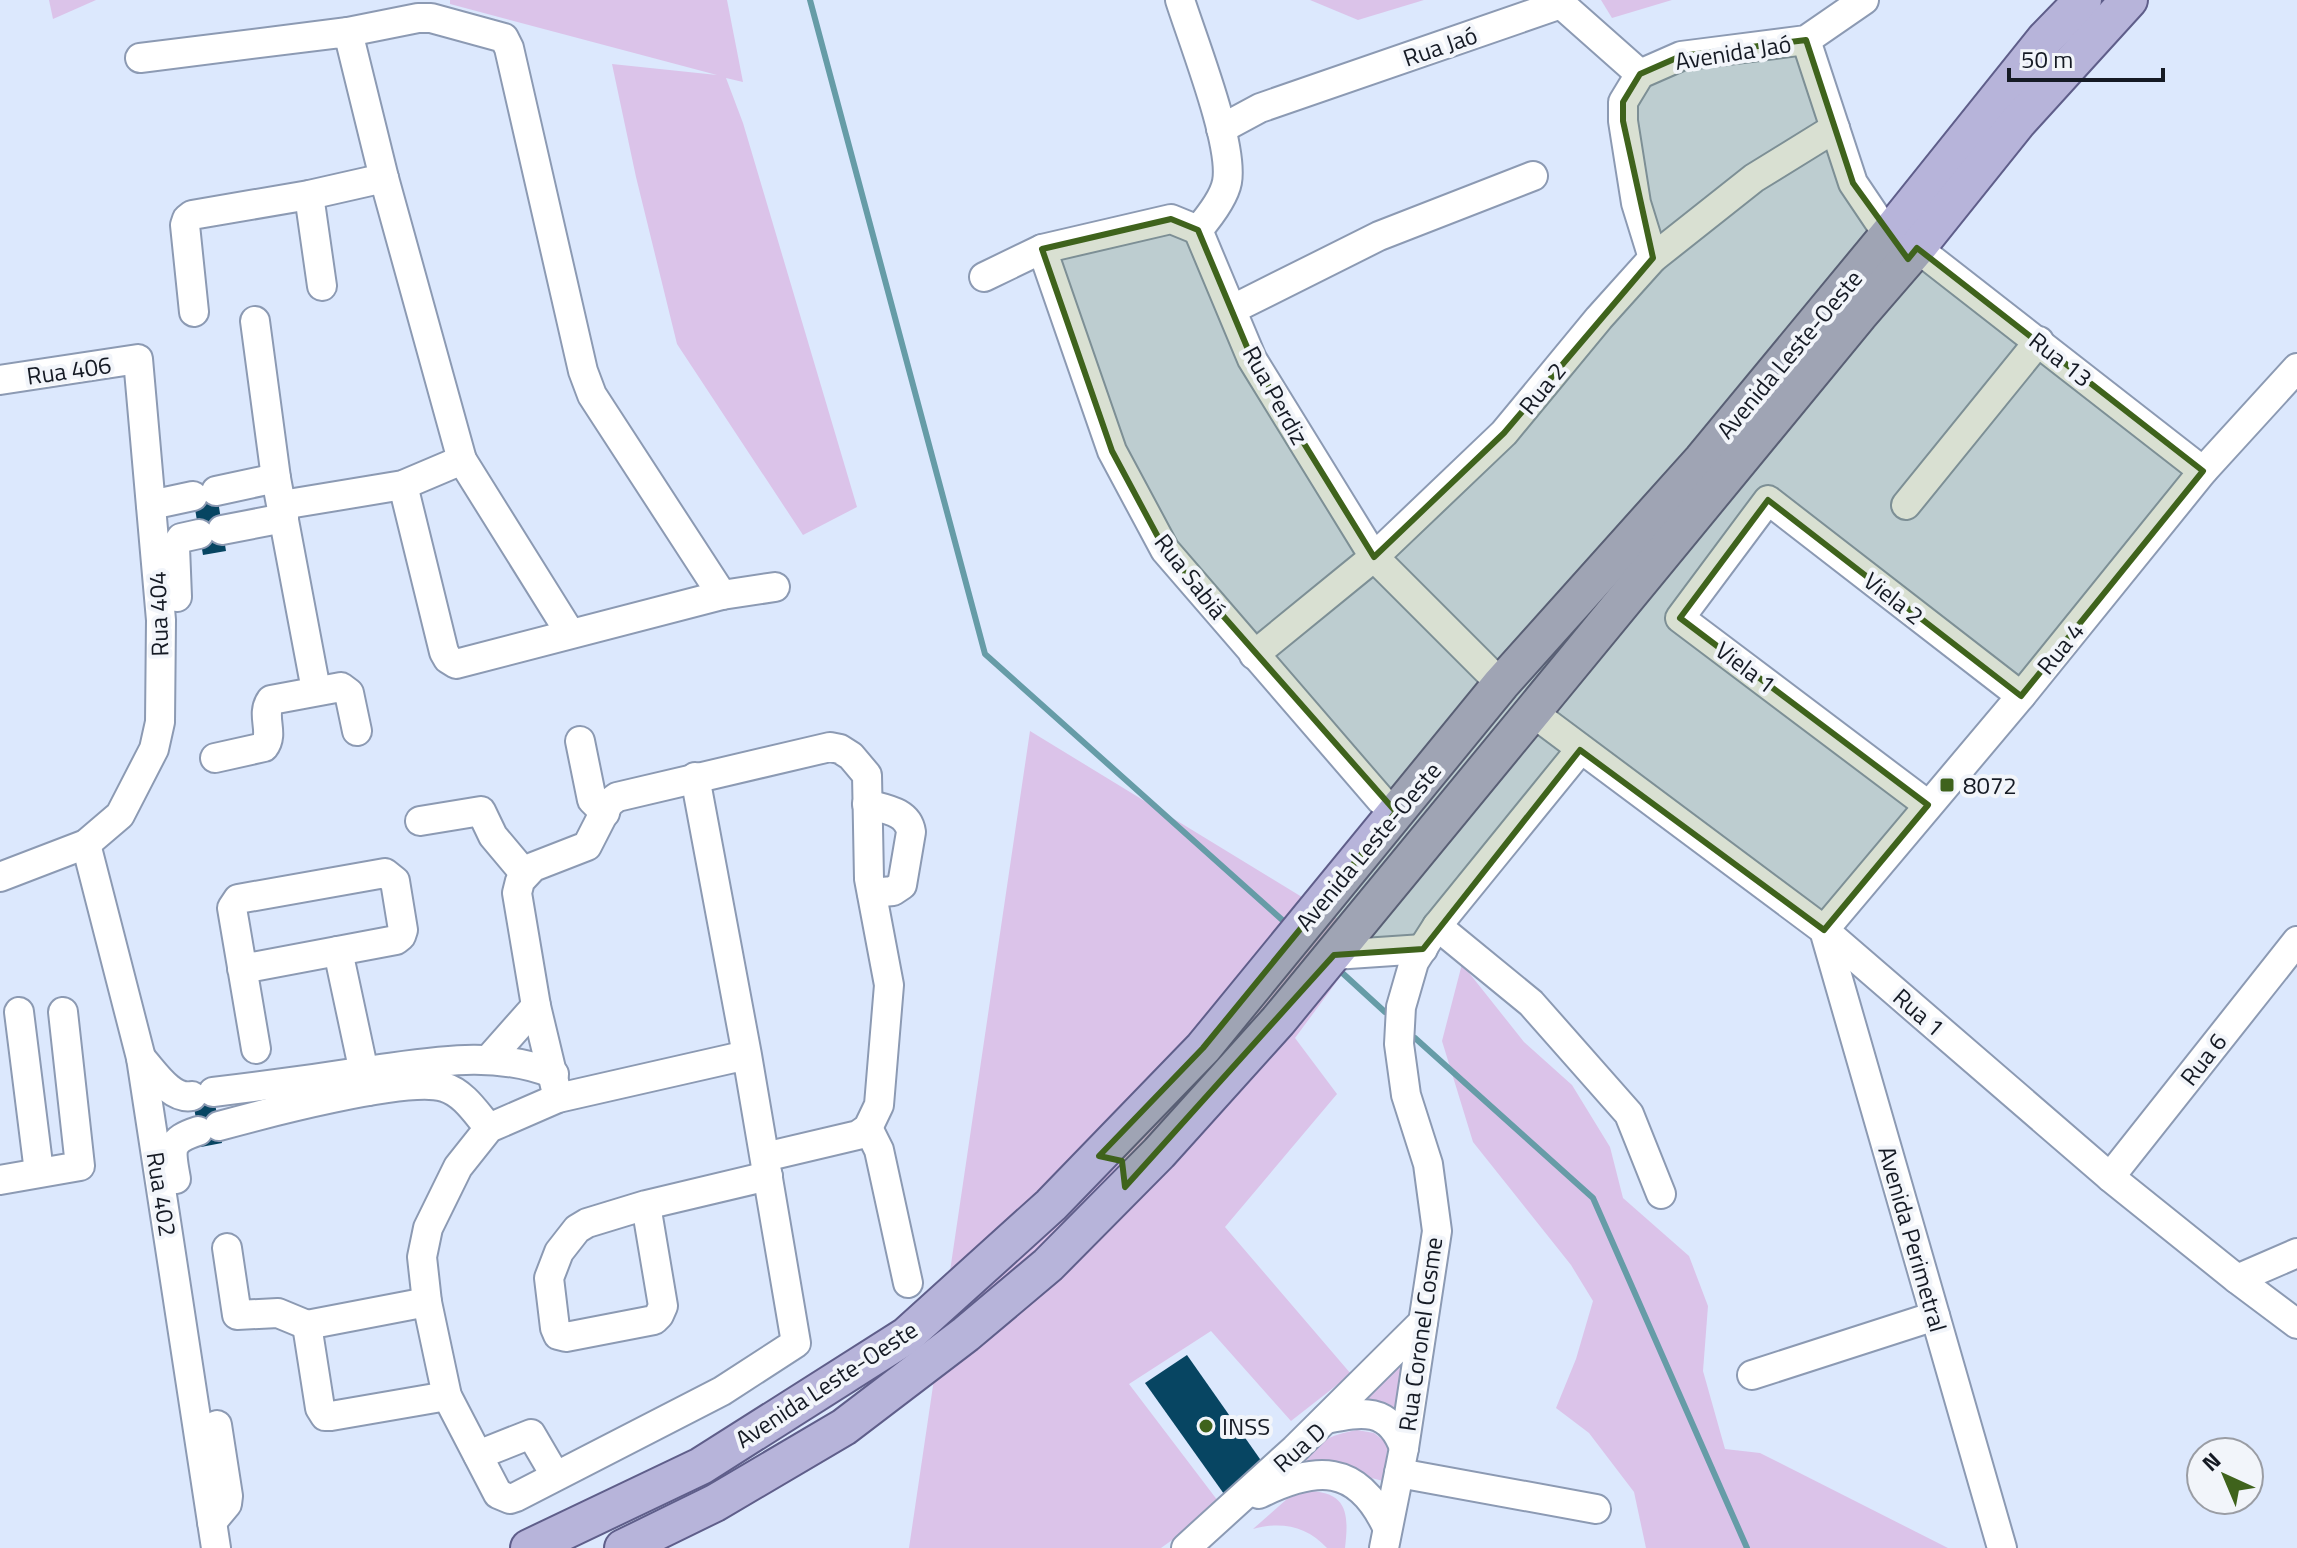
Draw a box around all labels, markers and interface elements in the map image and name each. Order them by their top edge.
street label: Rua Jaó [1398,17,1482,75]
street label: Avenida Jaó [1672,25,1794,79]
scale bar [2009,32,2163,82]
text: 50 m [2021,41,2073,77]
street label: Avenida Leste-Oeste [1707,262,1871,446]
street label: Rua 13 [2022,323,2100,395]
street label: Rua Perdiz [1234,339,1318,451]
street label: Rua 406 [24,346,114,394]
street label: Rua 2 [1510,354,1574,422]
street label: Rua Sabiá [1146,526,1236,626]
street label: Viela 2 [1856,563,1932,633]
street label: Rua 404 [139,571,177,657]
street label: Rua 4 [2028,614,2092,682]
street label: Viela 1 [1708,632,1784,702]
street label: Avenida Leste-Oeste [1286,754,1450,938]
place label: 8072 [1963,767,2017,803]
marker: 8072 [1938,776,1956,794]
street label: Rua 1 [1885,979,1953,1045]
street label: Rua 6 [2171,1025,2235,1093]
street label: Avenida Perimetral [1869,1142,1957,1336]
street label: Rua 402 [138,1149,186,1239]
street label: Rua Coronel Cosme [1389,1235,1451,1433]
street label: Avenida Leste-Oeste [728,1311,924,1457]
place label: INSS [1222,1408,1270,1444]
street label: Rua D [1265,1413,1333,1481]
marker: INSS [1197,1417,1215,1435]
north arrow [2185,1436,2265,1516]
text: N [2194,1444,2228,1479]

